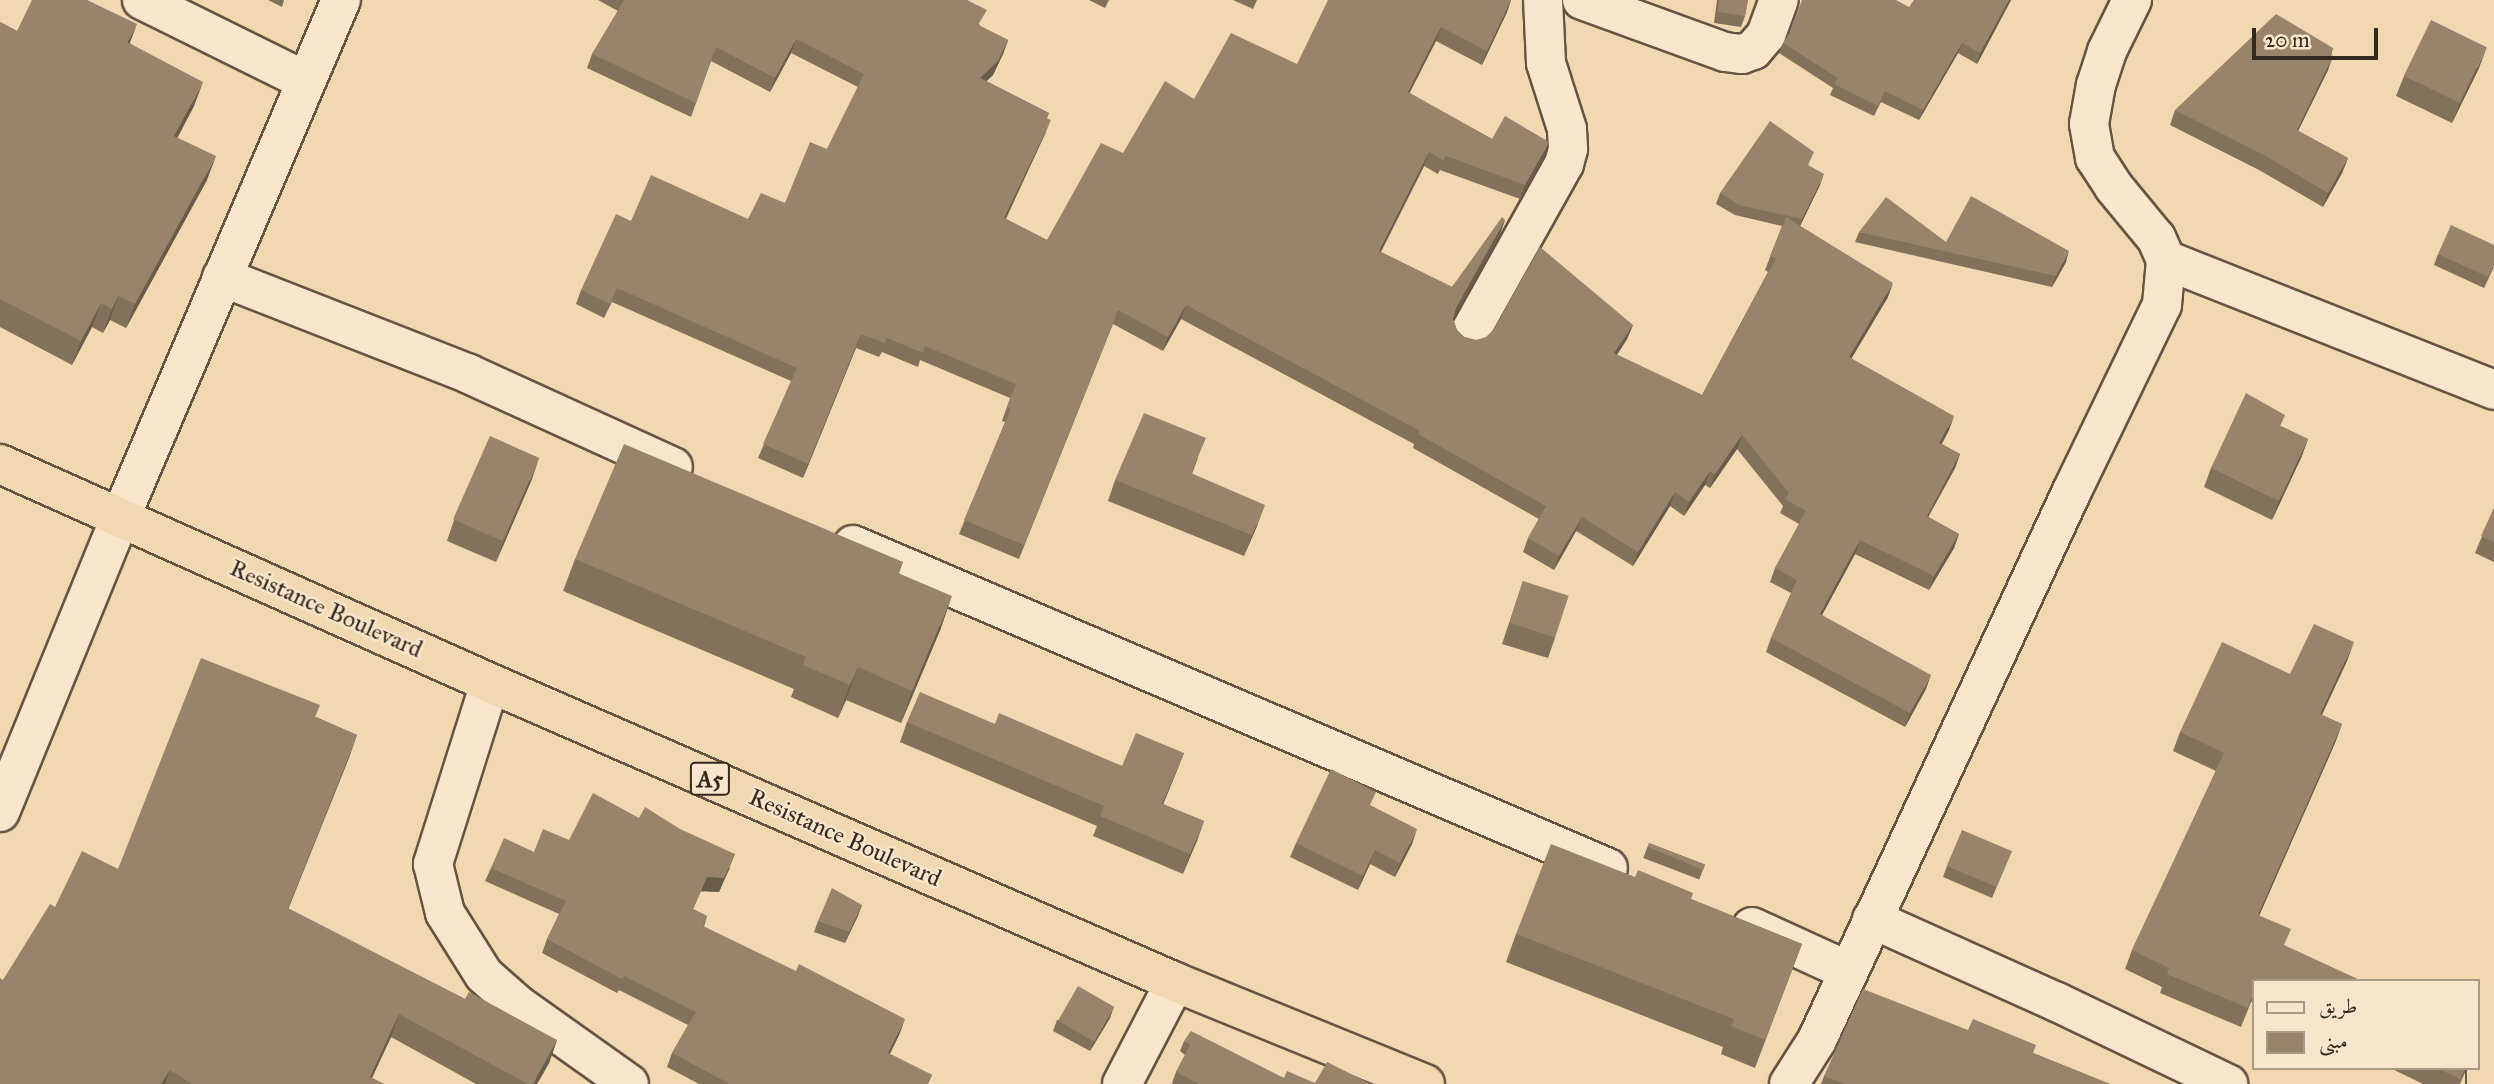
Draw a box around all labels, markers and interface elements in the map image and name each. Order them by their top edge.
scale bar [2256,14,2382,58]
text: 20 m [2265,27,2310,53]
street label: Resistance Boulevard [225,554,427,664]
road number: A5 [689,760,731,799]
street label: Resistance Boulevard [744,783,946,893]
legend [2252,979,2480,1070]
text: طريق [2319,993,2357,1019]
text: مبنى [2319,1028,2348,1054]

